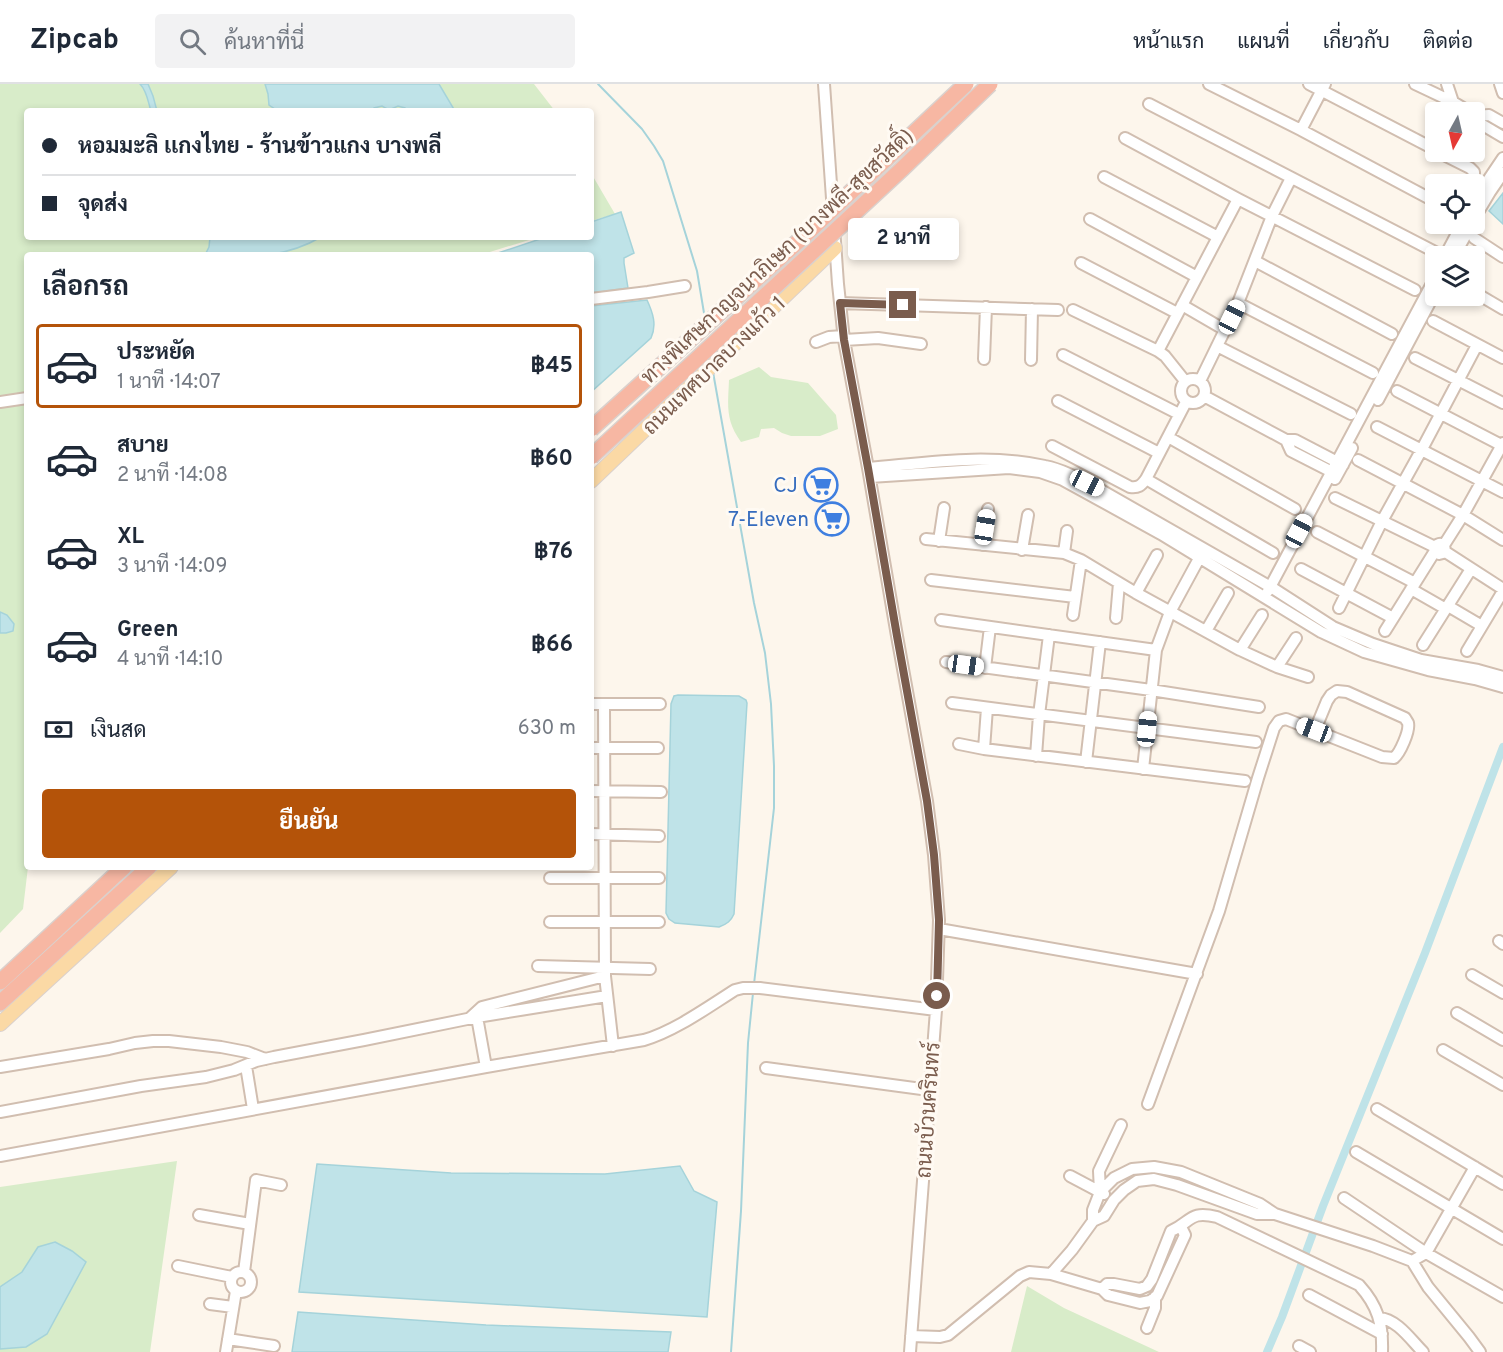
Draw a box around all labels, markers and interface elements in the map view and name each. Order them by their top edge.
search box [155,14,575,68]
text: Zipcab [30,23,119,59]
icon: search [176,25,209,58]
text: หน้าแรก [1133,29,1204,56]
text: แผนที่ [1237,29,1290,56]
text: เกี่ยวกับ [1323,29,1390,56]
text: ติดต่อ [1423,29,1473,56]
text: ค้นหาที่นี่ [224,30,304,57]
north arrow [1425,102,1485,162]
map controls [1425,102,1485,306]
street label: ทางพิเศษกาญจนาภิเษก (บางพลี-สุขสวัสดิ์) [631,117,920,391]
text: หอมมะลิ เเกงไทย - ร้านข้าวแกง บางพลี [78,134,442,161]
button: locate [1425,174,1485,234]
text: จุดส่ง [78,192,128,219]
callout: 2 นาที [848,218,958,260]
text: 2 นาที [877,226,931,252]
button: layers [1425,246,1485,306]
text: เลือกรถ [42,271,129,305]
street label: ถนนเทศบาลบางแก้ว 1 [638,291,792,441]
route end [889,291,916,318]
car [1216,297,1248,337]
icon: car [45,339,99,393]
text: ประหยัด [117,340,195,367]
text: ฿45 [530,353,573,380]
text: 1 นาที · 14:07 [117,370,221,396]
icon: car [45,432,99,486]
text: สบาย [117,433,169,460]
text: ฿60 [530,446,573,473]
text: 2 นาที · 14:08 [117,463,228,489]
supermarket icon: CJ [803,467,839,503]
car [1067,467,1107,499]
place label: CJ [773,473,798,500]
supermarket icon: 7-Eleven [814,501,850,537]
place label: 7-Eleven [728,507,809,534]
car [973,508,997,546]
car [1283,511,1315,551]
text: XL [117,524,144,551]
icon: car [45,525,99,579]
text: ฿76 [534,539,573,566]
text: 3 นาที · 14:09 [117,554,227,580]
text: Green [117,617,179,644]
icon: car [45,618,99,672]
text: ฿66 [531,632,573,659]
text: 4 นาที · 14:10 [117,647,223,673]
car [947,654,985,676]
car [1136,710,1158,748]
icon: cash [42,713,75,746]
car [1294,715,1334,745]
text: 630 m [518,716,576,742]
text: เงินสด [90,718,147,745]
button: ยืนยัน [42,789,576,858]
route start [923,982,950,1009]
street label: ถนนบัวนครินทร์ [909,1041,948,1179]

